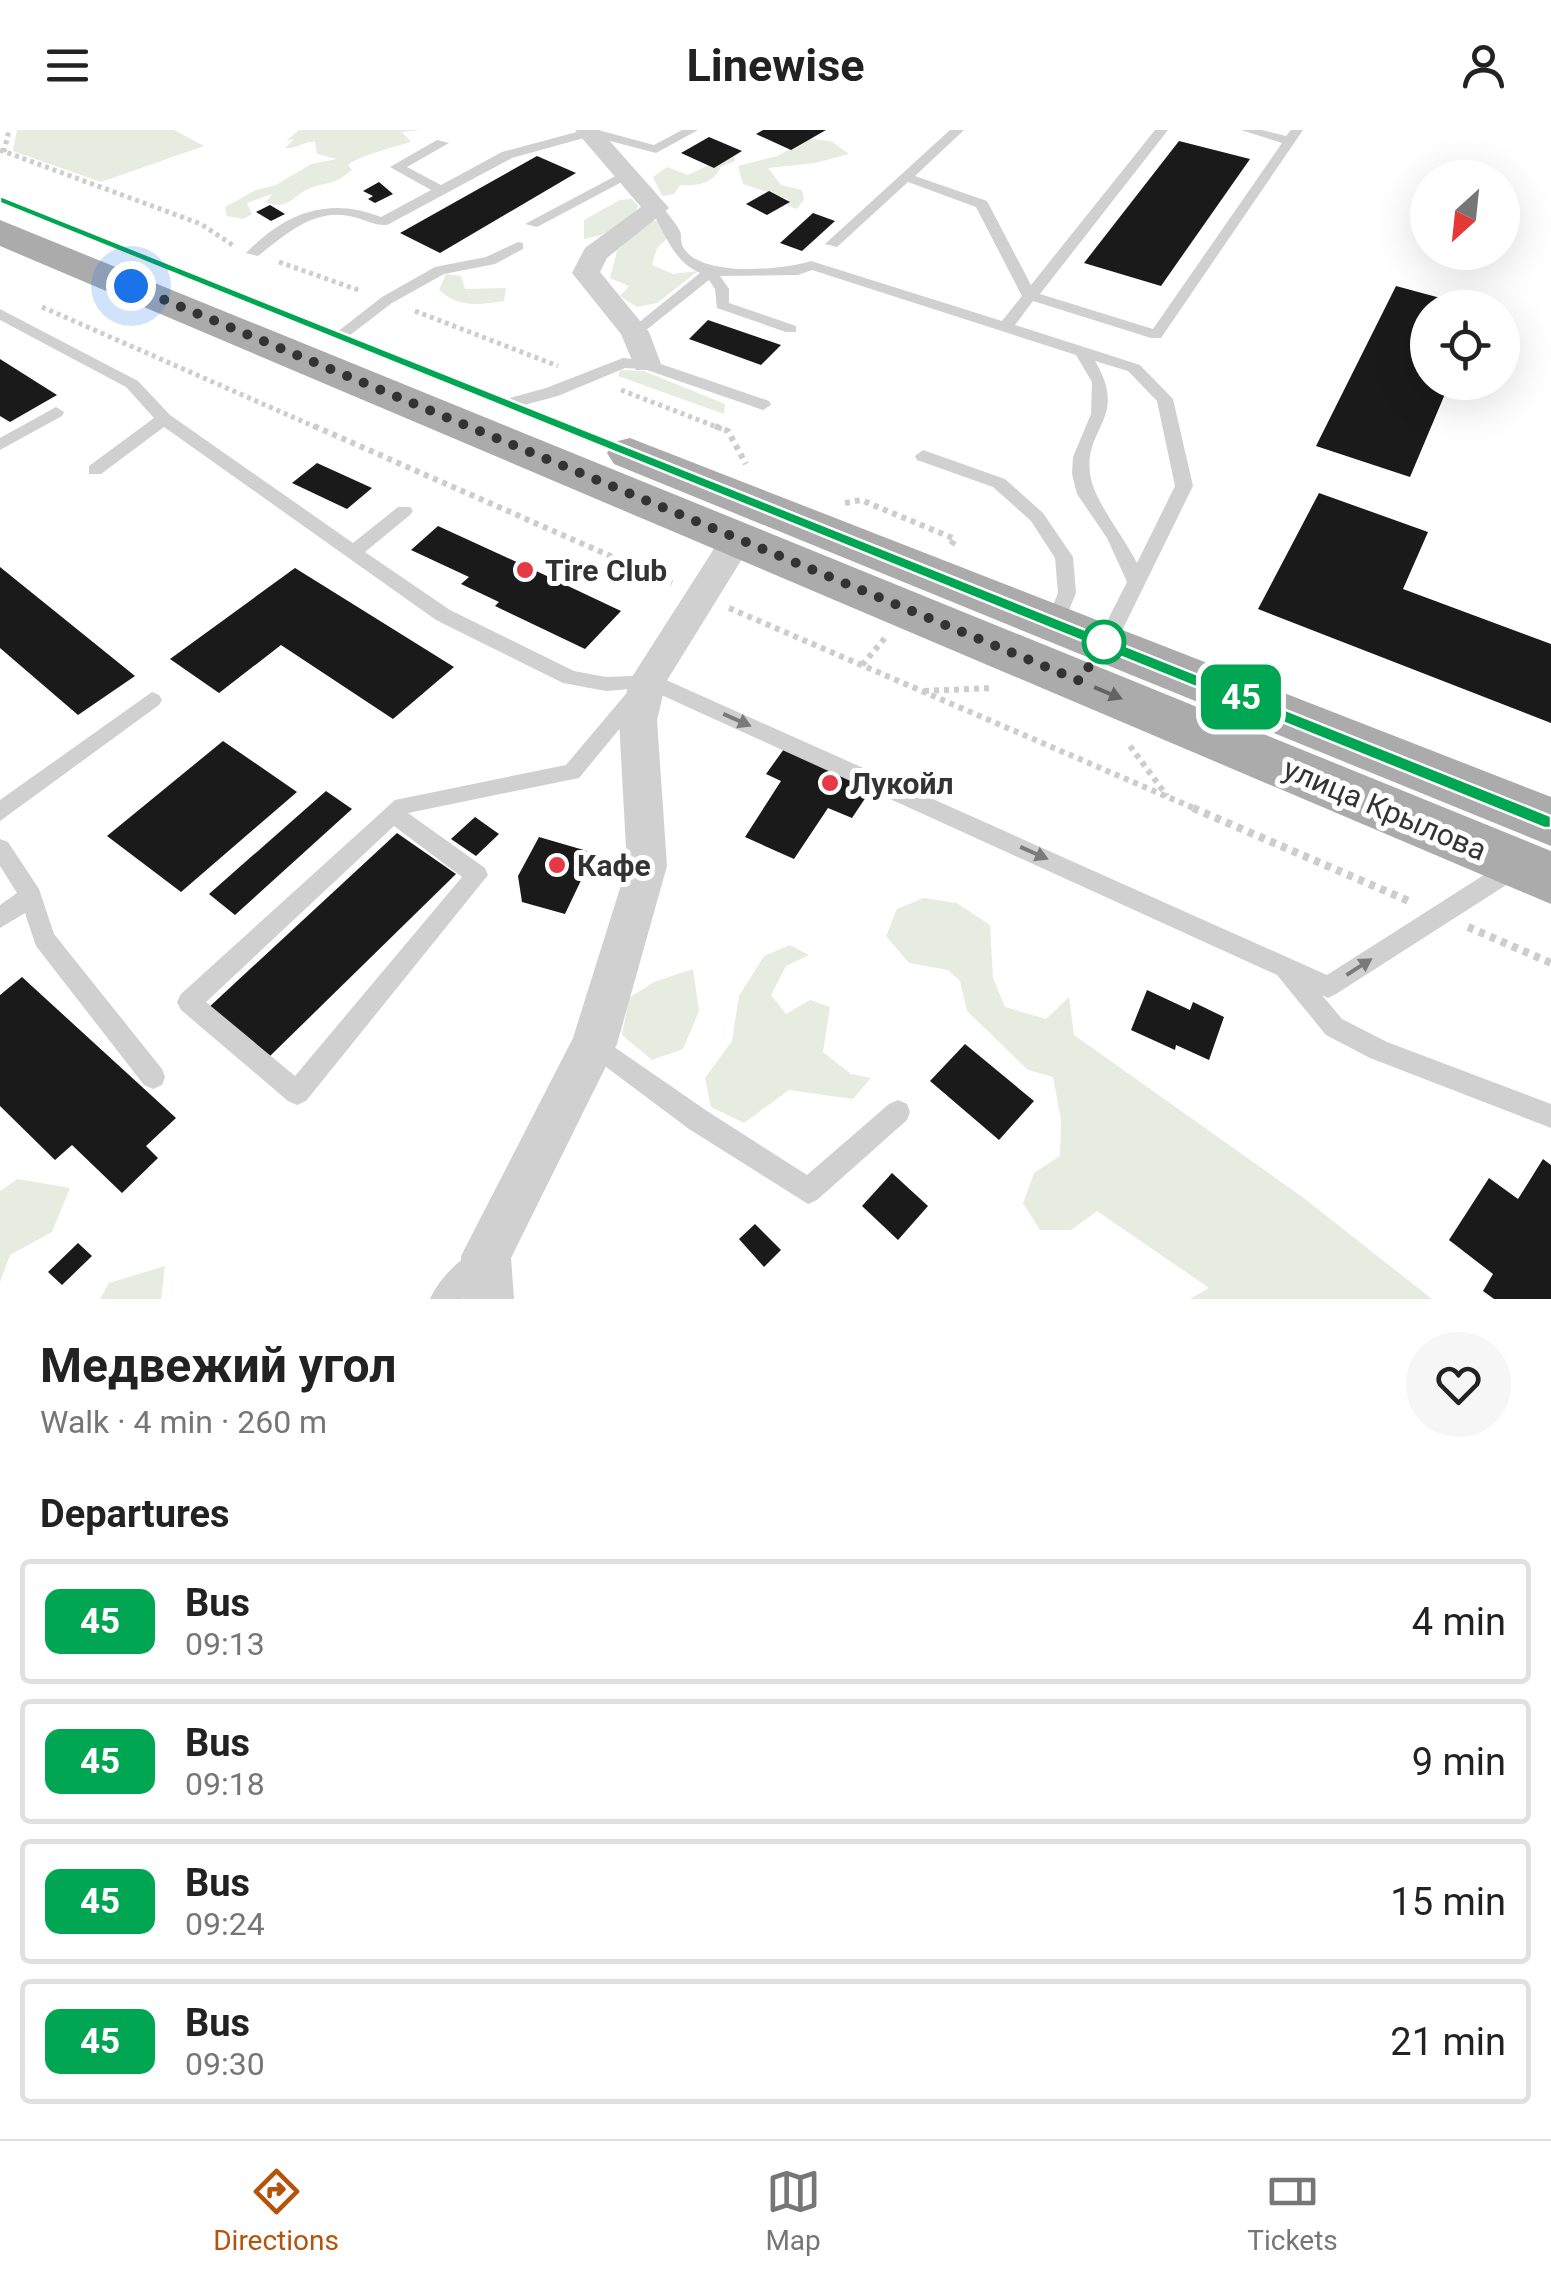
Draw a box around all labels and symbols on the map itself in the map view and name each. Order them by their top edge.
north arrow [1410,160,1520,270]
your location [106,261,156,311]
place label: Tire Club [545,553,667,588]
marker: Tire Club [514,559,536,581]
unlabelled marker [1083,621,1125,663]
line badge: 45 [1196,664,1286,730]
one-way arrow [1093,685,1123,701]
one-way arrow [722,712,752,728]
street label: улица Крылова [1278,751,1492,867]
place label: Лукойл [850,766,953,801]
marker: Лукойл [819,772,841,794]
one-way arrow [1020,845,1049,862]
place label: Кафе [577,848,651,883]
marker: Кафе [546,854,568,876]
one-way arrow [1345,959,1373,976]

